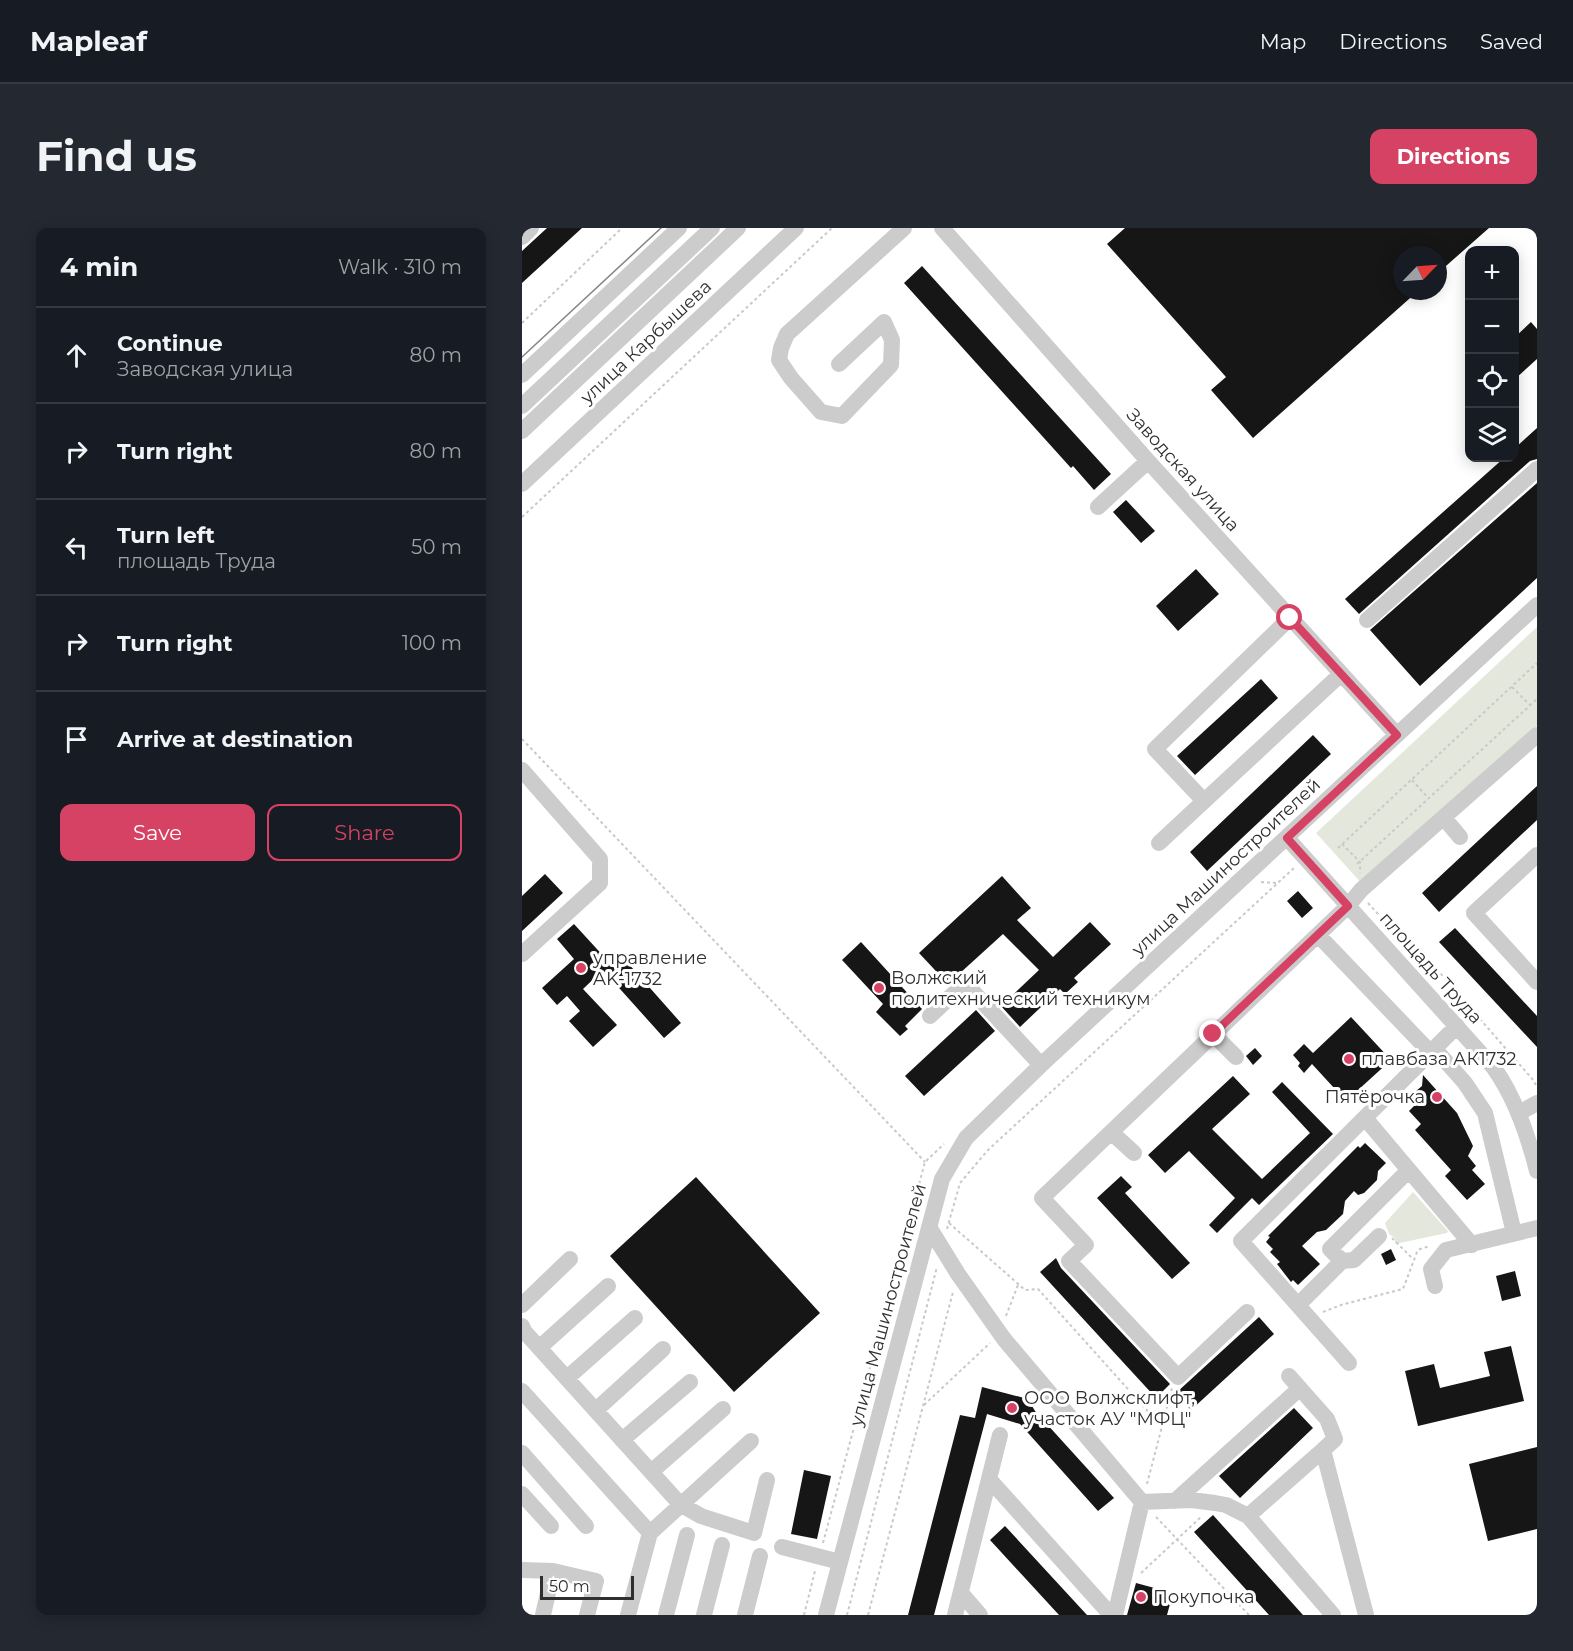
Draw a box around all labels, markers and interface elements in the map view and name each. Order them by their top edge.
text: Mapleaf [30,24,147,58]
text: Map [1260,29,1306,54]
text: Directions [1339,29,1447,54]
text: Saved [1480,29,1543,54]
button: Directions [1370,129,1537,184]
text: Find us [36,130,197,182]
north arrow [1393,246,1447,300]
map controls [1465,246,1519,462]
button: + [1465,246,1519,300]
text: 4 min [60,251,138,283]
text: Walk · 310 m [338,255,462,279]
street label: улица Карбышева [575,276,716,409]
button: − [1465,300,1519,354]
text: Continue [117,330,223,357]
icon: ahead [60,339,93,372]
text: 80 m [410,343,462,367]
button: locate [1465,354,1519,408]
text: Заводская улица [117,357,293,381]
street label: Заводская улица [1122,404,1244,536]
button: layers [1465,408,1519,462]
icon: right [60,435,93,468]
text: Turn right [117,438,232,465]
text: 80 m [410,439,462,463]
text: Turn left [117,522,215,549]
icon: left [60,531,93,564]
text: 50 m [411,535,462,559]
text: площадь Труда [117,549,276,573]
route start [1276,604,1302,630]
icon: right [60,627,93,660]
text: Turn right [117,630,232,657]
text: 100 m [402,631,462,655]
icon: arrive [60,723,93,756]
text: Arrive at destination [117,726,353,753]
street label: улица Машиностроителей [1126,774,1325,961]
button: Save [60,804,255,861]
button: Share [267,804,462,861]
street label: площадь Труда [1375,908,1487,1028]
place label: управление AK-1732 [592,947,707,990]
marker: управление AK-1732 [574,961,588,975]
place label: Волжский политехнический техникум [891,967,1151,1010]
marker: Волжский политехнический техникум [872,981,886,995]
route end [1199,1020,1225,1046]
place label: плавбаза АК1732 [1361,1048,1517,1070]
marker: плавбаза АК1732 [1342,1052,1356,1066]
place label: Пятёрочка [1325,1086,1425,1108]
marker: Пятёрочка [1430,1090,1444,1104]
street label: улица Машиностроителей [845,1181,931,1430]
place label: ООО Волжсклифт, участок АУ "МФЦ" [1023,1387,1195,1430]
marker: ООО Волжсклифт, участок АУ "МФЦ" [1005,1401,1019,1415]
scale bar [540,1573,634,1600]
text: 50 m [549,1577,590,1596]
place label: Покупочка [1153,1586,1255,1608]
marker: Покупочка [1134,1590,1148,1604]

